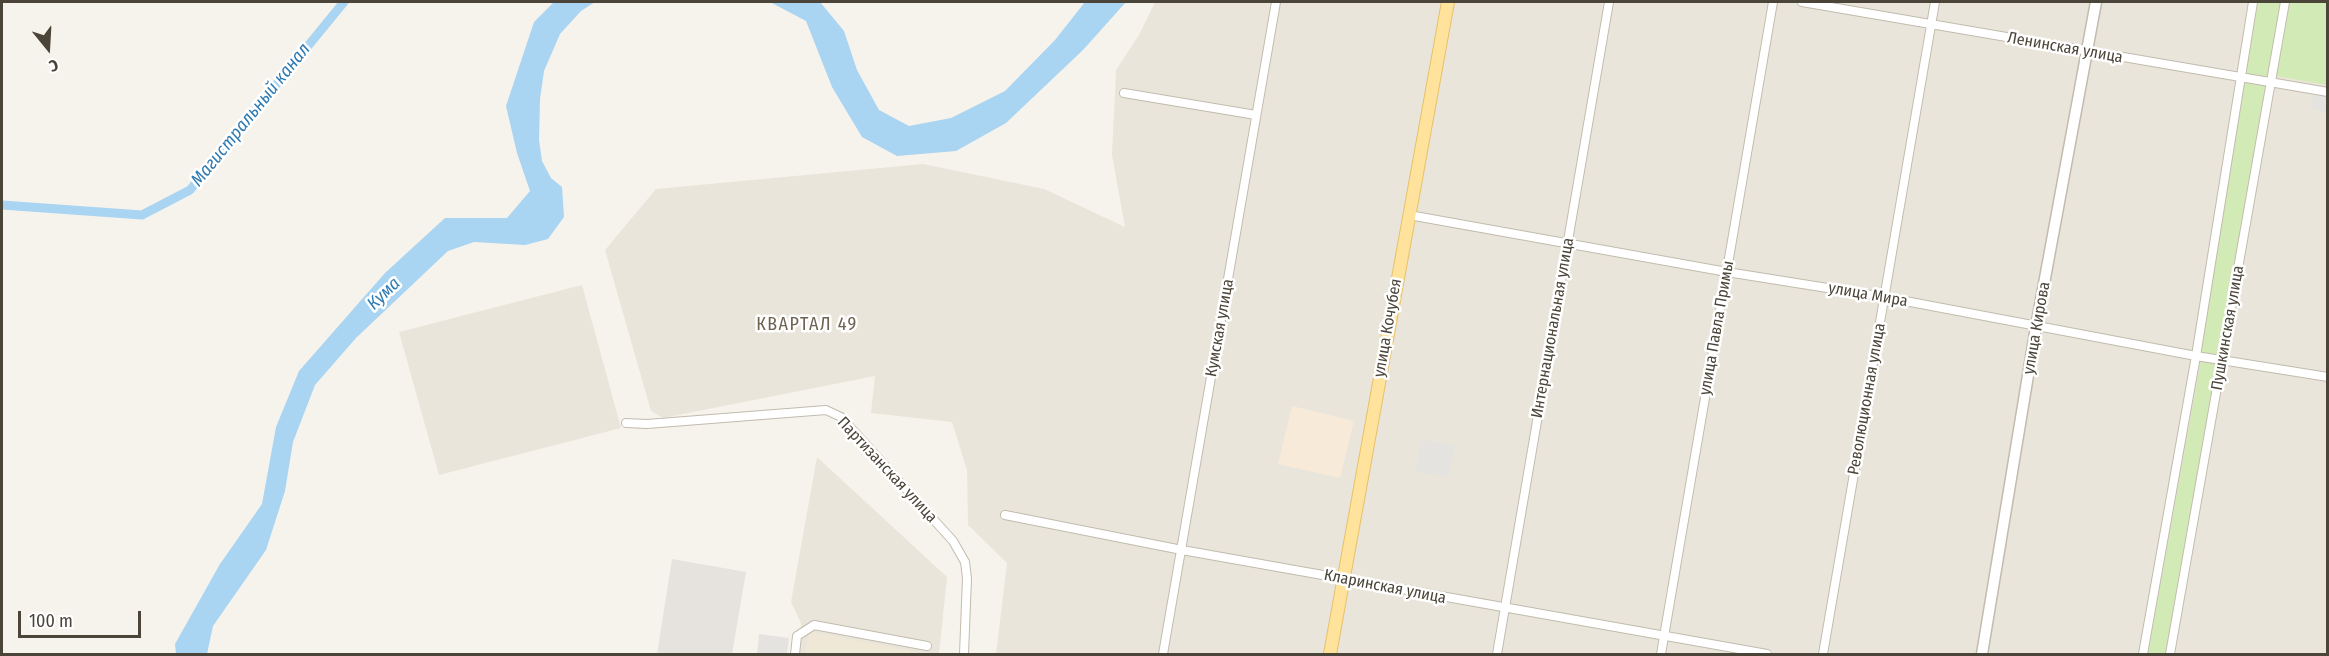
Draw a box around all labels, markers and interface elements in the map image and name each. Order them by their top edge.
north arrow [18,18,78,78]
street label: Ленинская улица [2006,28,2124,68]
water label: Магистральный канал [187,39,315,191]
text: С [47,55,61,76]
street label: Интернациональная улица [1528,236,1578,420]
street label: улица Павла Примы [1696,259,1738,397]
street label: Пушкинская улица [2208,264,2248,392]
water label: Кума [363,273,405,315]
street label: улица Кочубея [1370,277,1406,379]
street label: Кумская улица [1202,278,1238,378]
street label: улица Мира [1827,279,1909,311]
street label: улица Кирова [2019,280,2055,376]
district label: КВАРТАЛ 49 [756,314,858,336]
street label: Революционная улица [1844,322,1890,476]
street label: Партизанская улица [833,413,941,527]
street label: Кларинская улица [1322,566,1448,608]
scale bar [21,599,144,637]
text: 100 m [29,610,73,632]

